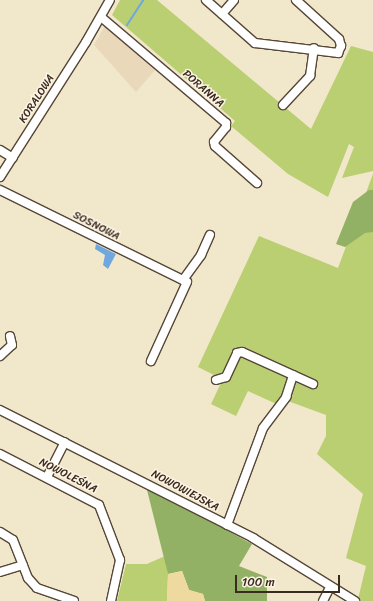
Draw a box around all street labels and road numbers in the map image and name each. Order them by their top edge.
street label: PORANNA [180,68,226,110]
street label: KORALOWA [17,72,57,126]
street label: SOSNOWA [70,209,122,243]
street label: NOWOLEŚNA [37,456,99,496]
street label: NOWOWIEJSKA [149,468,221,514]

